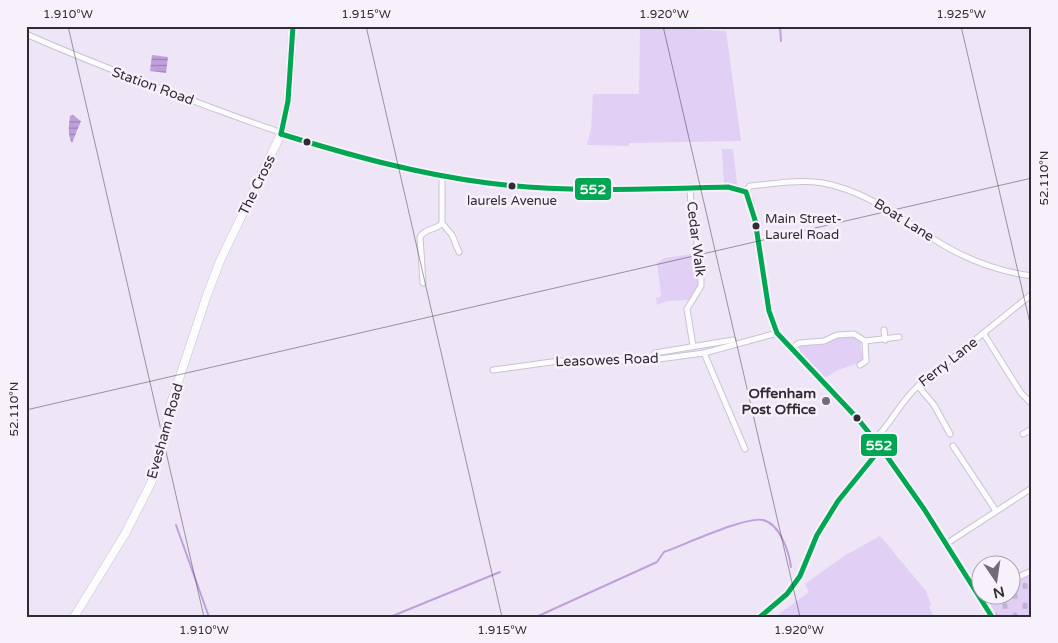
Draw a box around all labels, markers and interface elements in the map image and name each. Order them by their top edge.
text: 1.910°W [43,7,93,21]
text: 1.915°W [341,7,391,21]
text: 1.920°W [639,7,689,21]
text: 1.925°W [936,7,986,21]
street label: Station Road [110,63,196,109]
unlabelled marker [302,137,312,147]
text: 52.110°N [1037,151,1051,205]
street label: The Cross [235,152,279,218]
line badge: 552 [574,177,612,201]
marker: laurels Avenue [507,181,517,191]
text: 552 [580,181,606,198]
place label: laurels Avenue [467,193,557,209]
street label: Boat Lane [871,195,937,245]
street label: Cedar Walk [683,200,709,278]
place label: Main Street- Laurel Road [765,211,842,243]
marker: Main Street- Laurel Road [751,221,761,231]
street label: Ferry Lane [915,334,981,390]
street label: Leasowes Road [555,350,659,370]
street label: Evesham Road [143,381,187,481]
text: 52.110°N [7,382,21,436]
place label: Offenham Post Office [741,385,816,418]
marker: Offenham Post Office [820,395,832,407]
unlabelled marker [852,413,862,423]
line badge: 552 [860,433,898,457]
text: 552 [866,437,892,454]
north arrow [970,556,1020,606]
text: N [991,583,1006,602]
text: 1.910°W [179,623,229,637]
text: 1.915°W [477,623,527,637]
text: 1.920°W [774,623,824,637]

